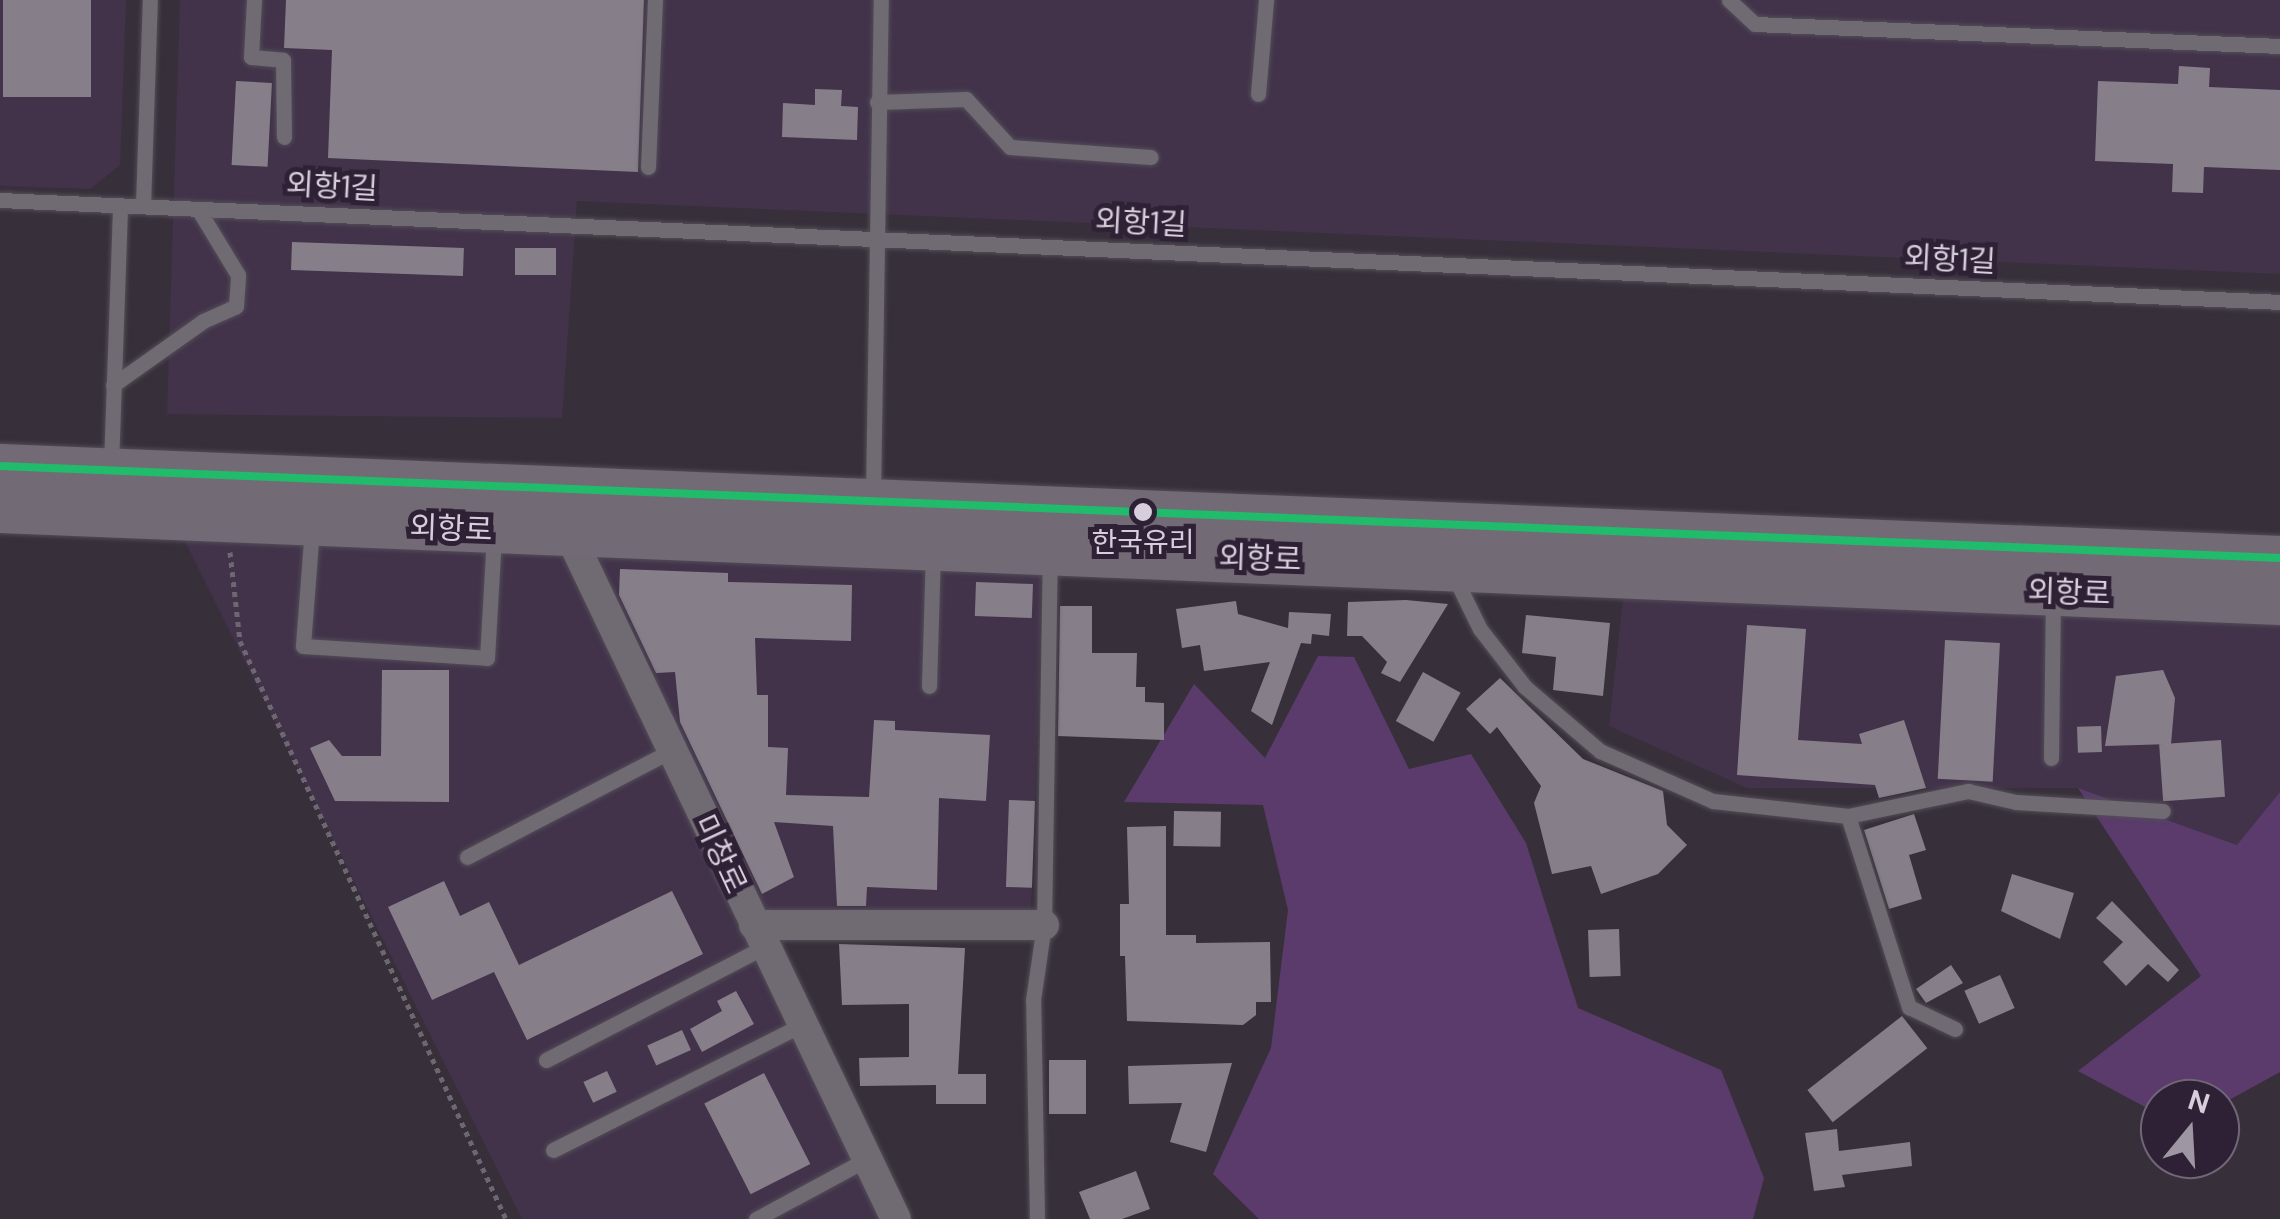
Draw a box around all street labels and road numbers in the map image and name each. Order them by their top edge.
street label: 외항1길 [285,167,379,207]
street label: 외항1길 [1094,203,1188,243]
street label: 외항1길 [1903,240,1997,280]
street label: 외항로 [409,510,493,548]
street label: 외항로 [1218,540,1302,578]
street label: 외항로 [2027,574,2111,612]
street label: 미창로 [686,809,754,899]

